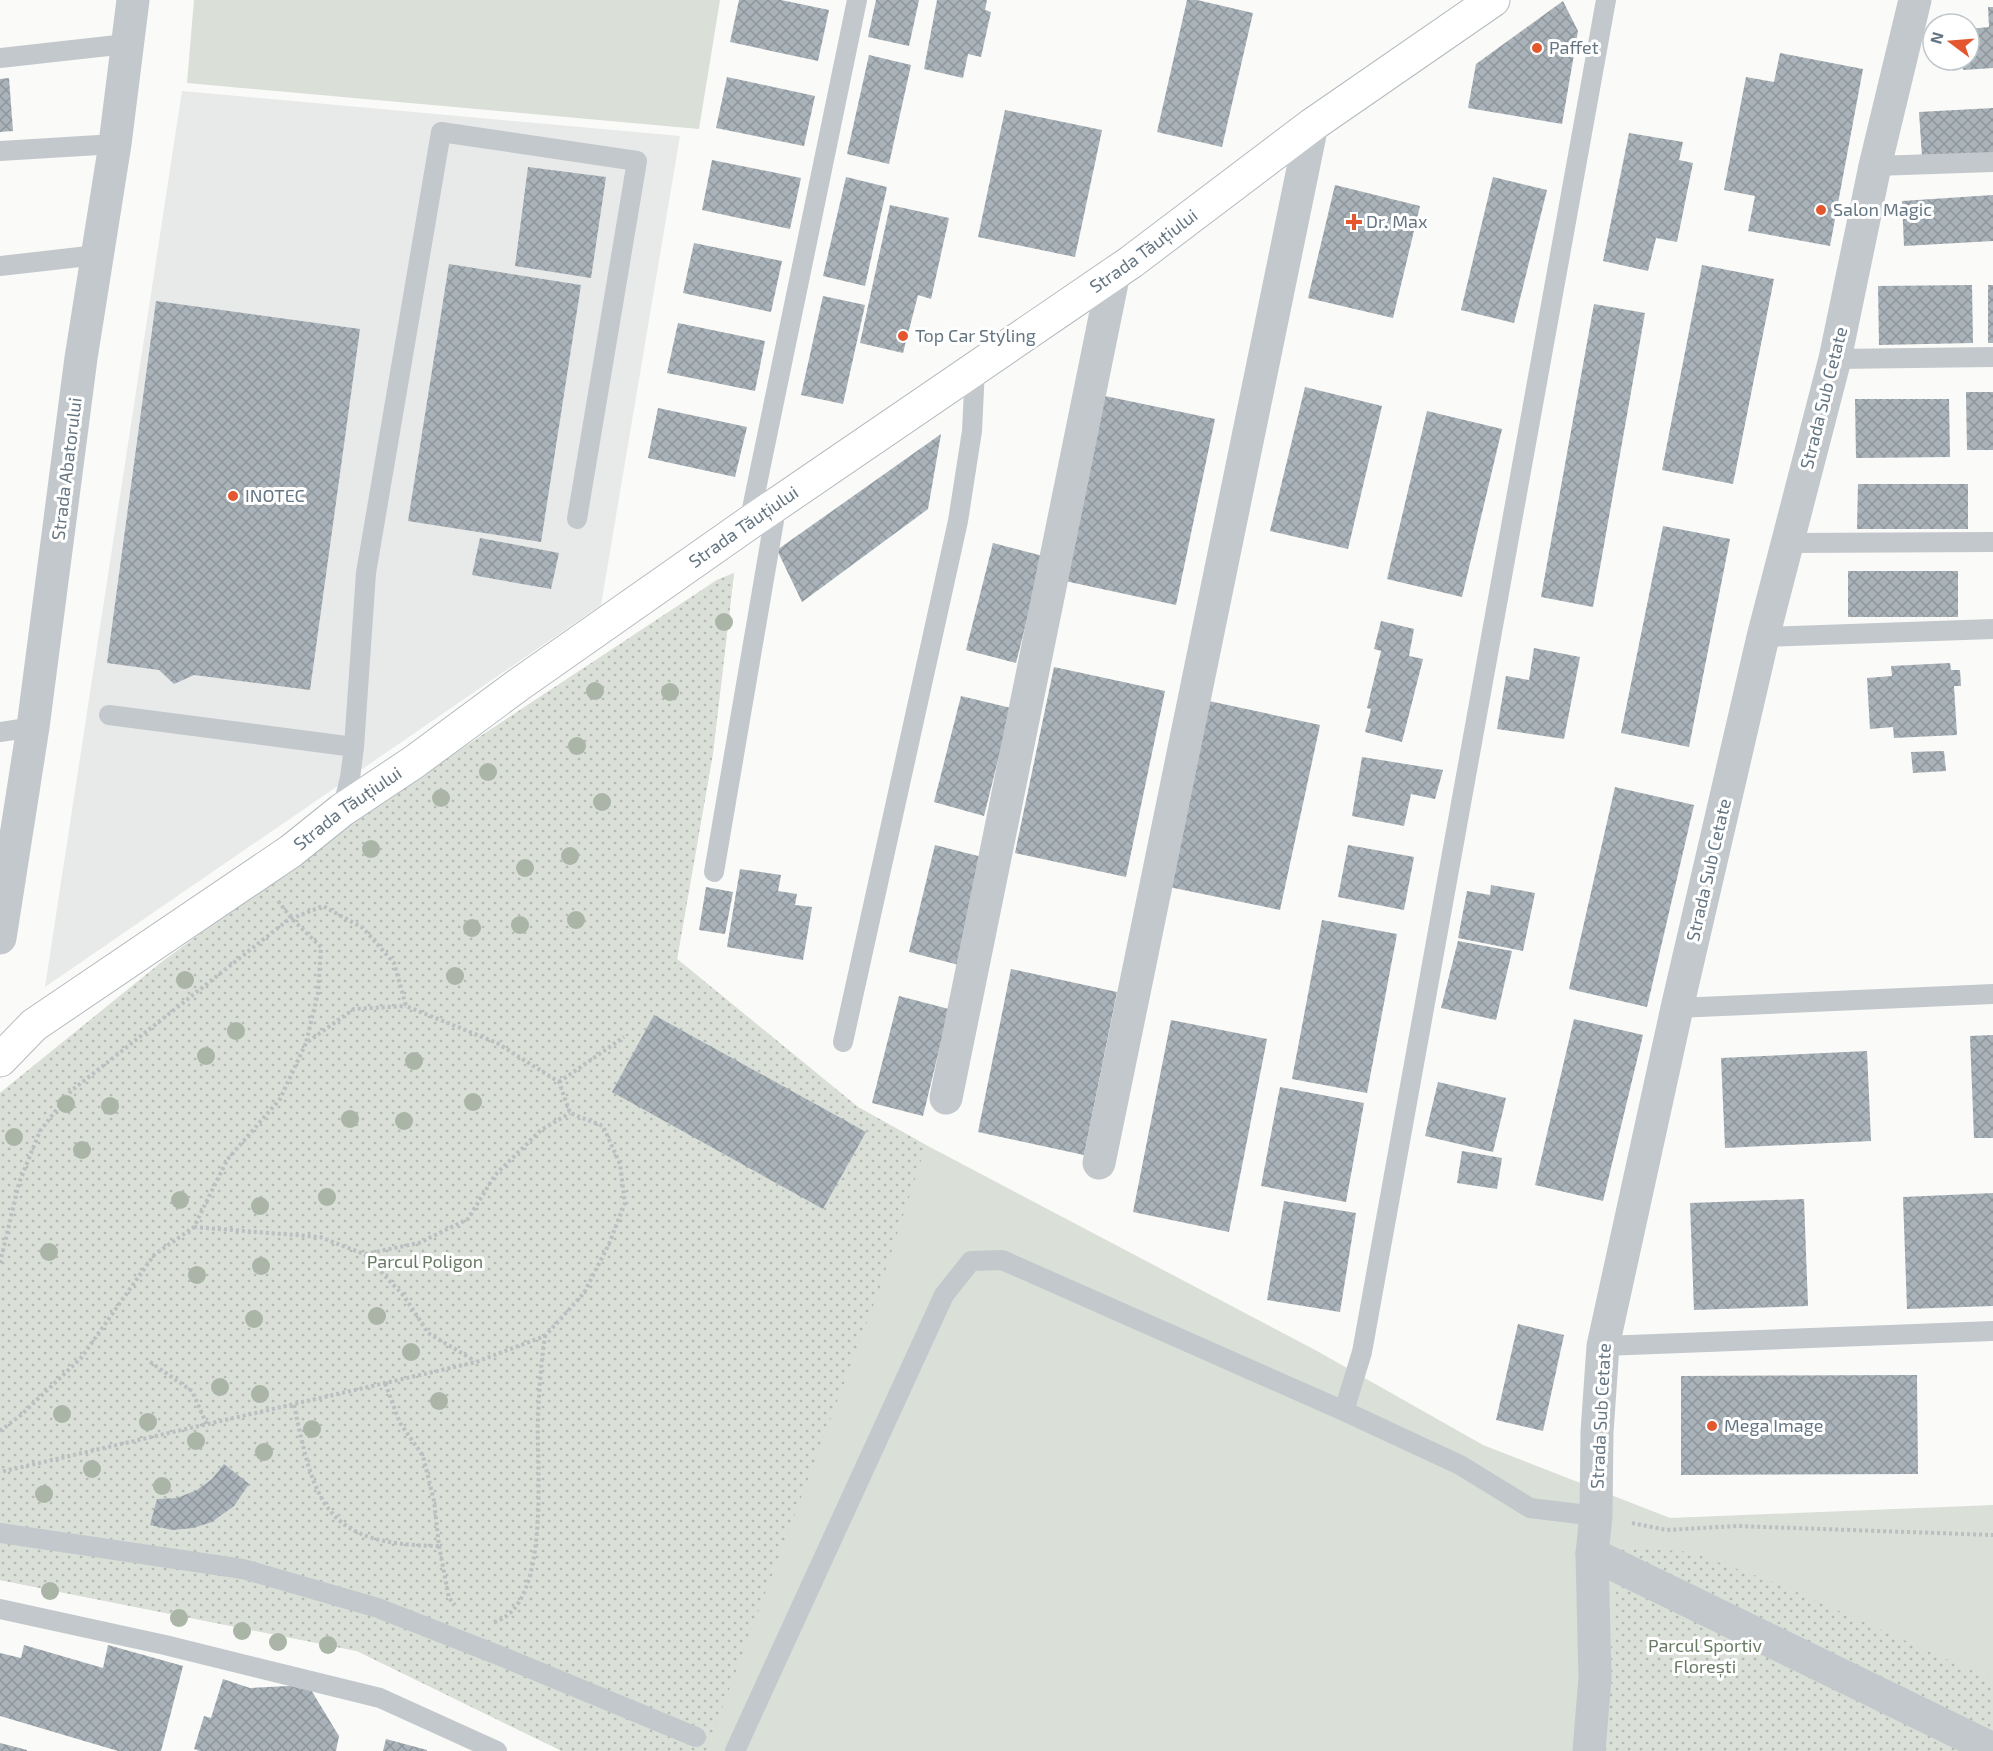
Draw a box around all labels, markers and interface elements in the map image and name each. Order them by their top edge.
north arrow [1921,12,1981,72]
text: N [1925,30,1947,46]
place label: Paffet [1549,36,1599,58]
marker: Paffet [1530,41,1544,55]
place label: Salon Magic [1833,198,1932,220]
marker: Salon Magic [1814,203,1828,217]
street label: Strada Tăuțiului [1085,204,1202,297]
place label: Dr. Max [1366,210,1428,232]
marker: Dr. Max [1347,215,1361,229]
place label: Top Car Styling [915,324,1036,346]
street label: Strada Sub Cetate [1795,324,1851,471]
marker: Top Car Styling [896,329,910,343]
street label: Strada Abatorului [46,396,86,542]
street label: Strada Tăuțiului [684,481,802,572]
place label: INOTEC [245,484,305,506]
marker: INOTEC [226,489,240,503]
street label: Strada Tăuțiului [289,761,405,855]
street label: Strada Sub Cetate [1681,796,1735,943]
park label: Parcul Poligon [367,1250,483,1272]
street label: Strada Sub Cetate [1585,1342,1615,1489]
place label: Mega Image [1724,1414,1823,1436]
marker: Mega Image [1705,1419,1719,1433]
park label: Parcul Sportiv Florești [1648,1634,1763,1678]

